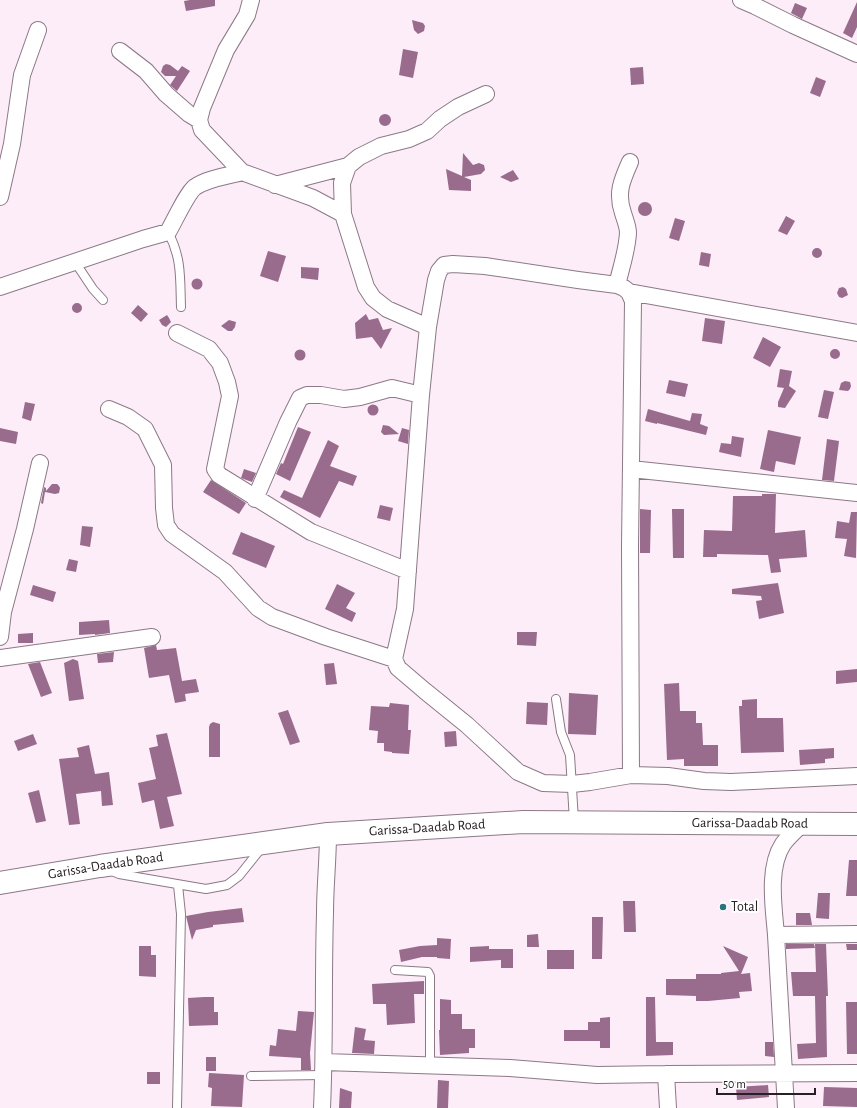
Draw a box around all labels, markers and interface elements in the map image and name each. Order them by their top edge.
street label: Garissa-Daadab Road [692,816,808,831]
street label: Garissa-Daadab Road [369,817,486,838]
street label: Garissa-Daadab Road [47,850,164,882]
place label: Total [731,900,758,914]
marker: Total [718,902,728,912]
scale bar [717,1070,815,1096]
text: 50 m [723,1078,746,1090]

